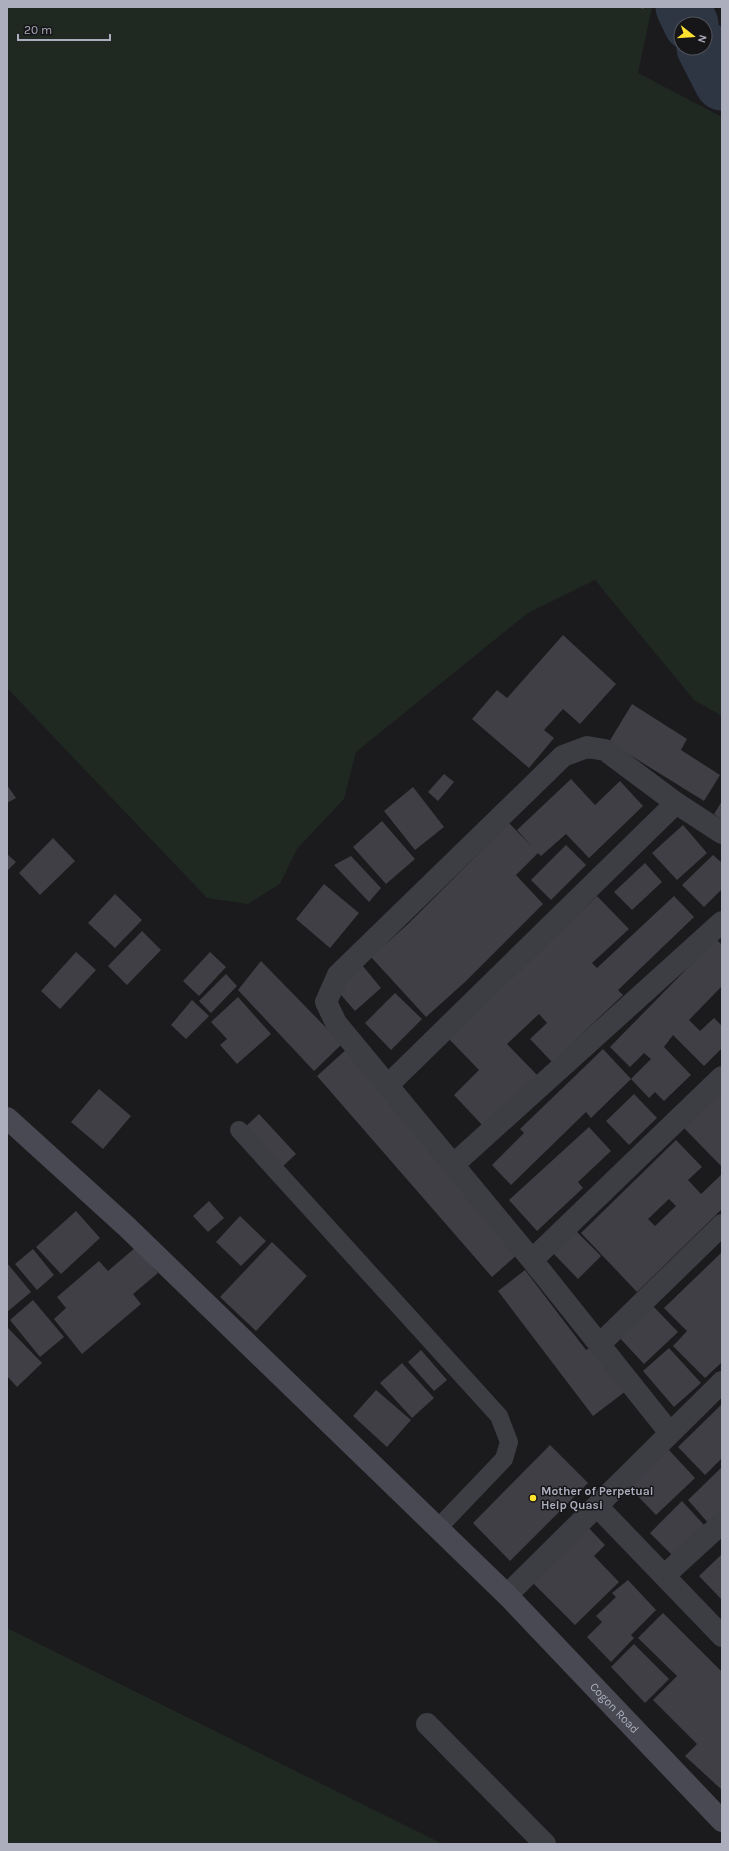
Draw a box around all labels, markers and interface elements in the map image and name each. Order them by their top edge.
scale bar [18,16,110,42]
north arrow [673,16,713,56]
text: 20 m [24,23,52,37]
text: N [695,33,709,44]
place label: Mother of Perpetual Help Quasi [541,1484,654,1512]
marker: Mother of Perpetual Help Quasi [528,1493,538,1503]
street label: Cogon Road [587,1680,642,1736]

